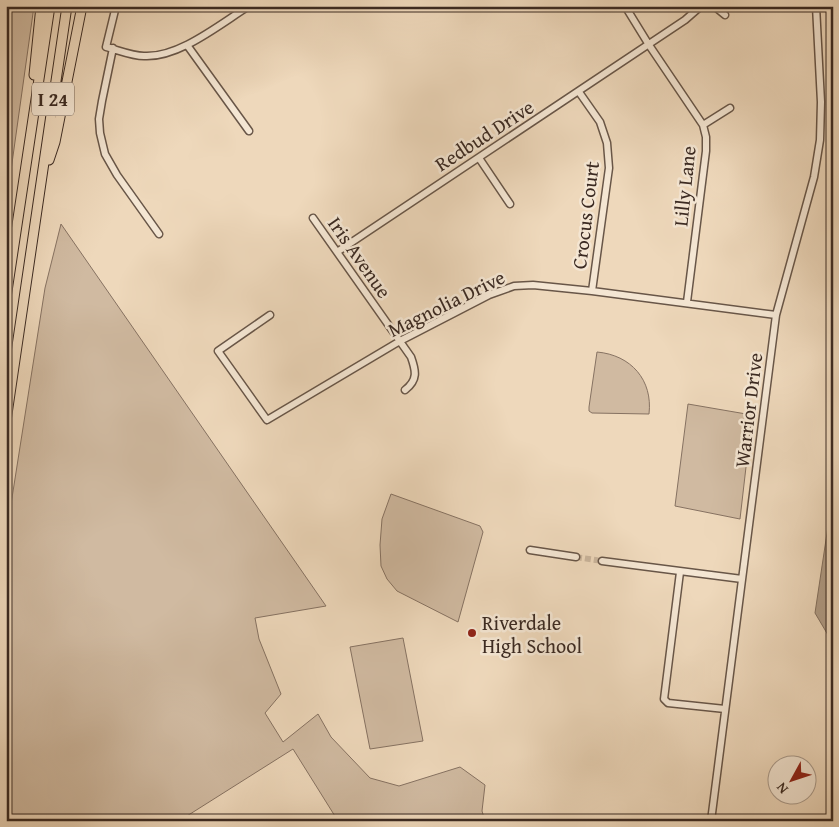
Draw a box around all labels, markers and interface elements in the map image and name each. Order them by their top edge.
road number: I 24 [32,82,74,116]
street label: Redbud Drive [429,92,539,178]
street label: Lilly Lane [665,144,703,228]
street label: Crocus Court [564,160,606,270]
street label: Iris Avenue [321,210,399,304]
street label: Magnolia Drive [382,262,510,344]
street label: Warrior Drive [727,351,769,469]
place label: Riverdale High School [482,608,582,660]
marker: Riverdale High School [466,627,478,639]
north arrow [766,754,816,804]
text: N [771,778,793,798]

